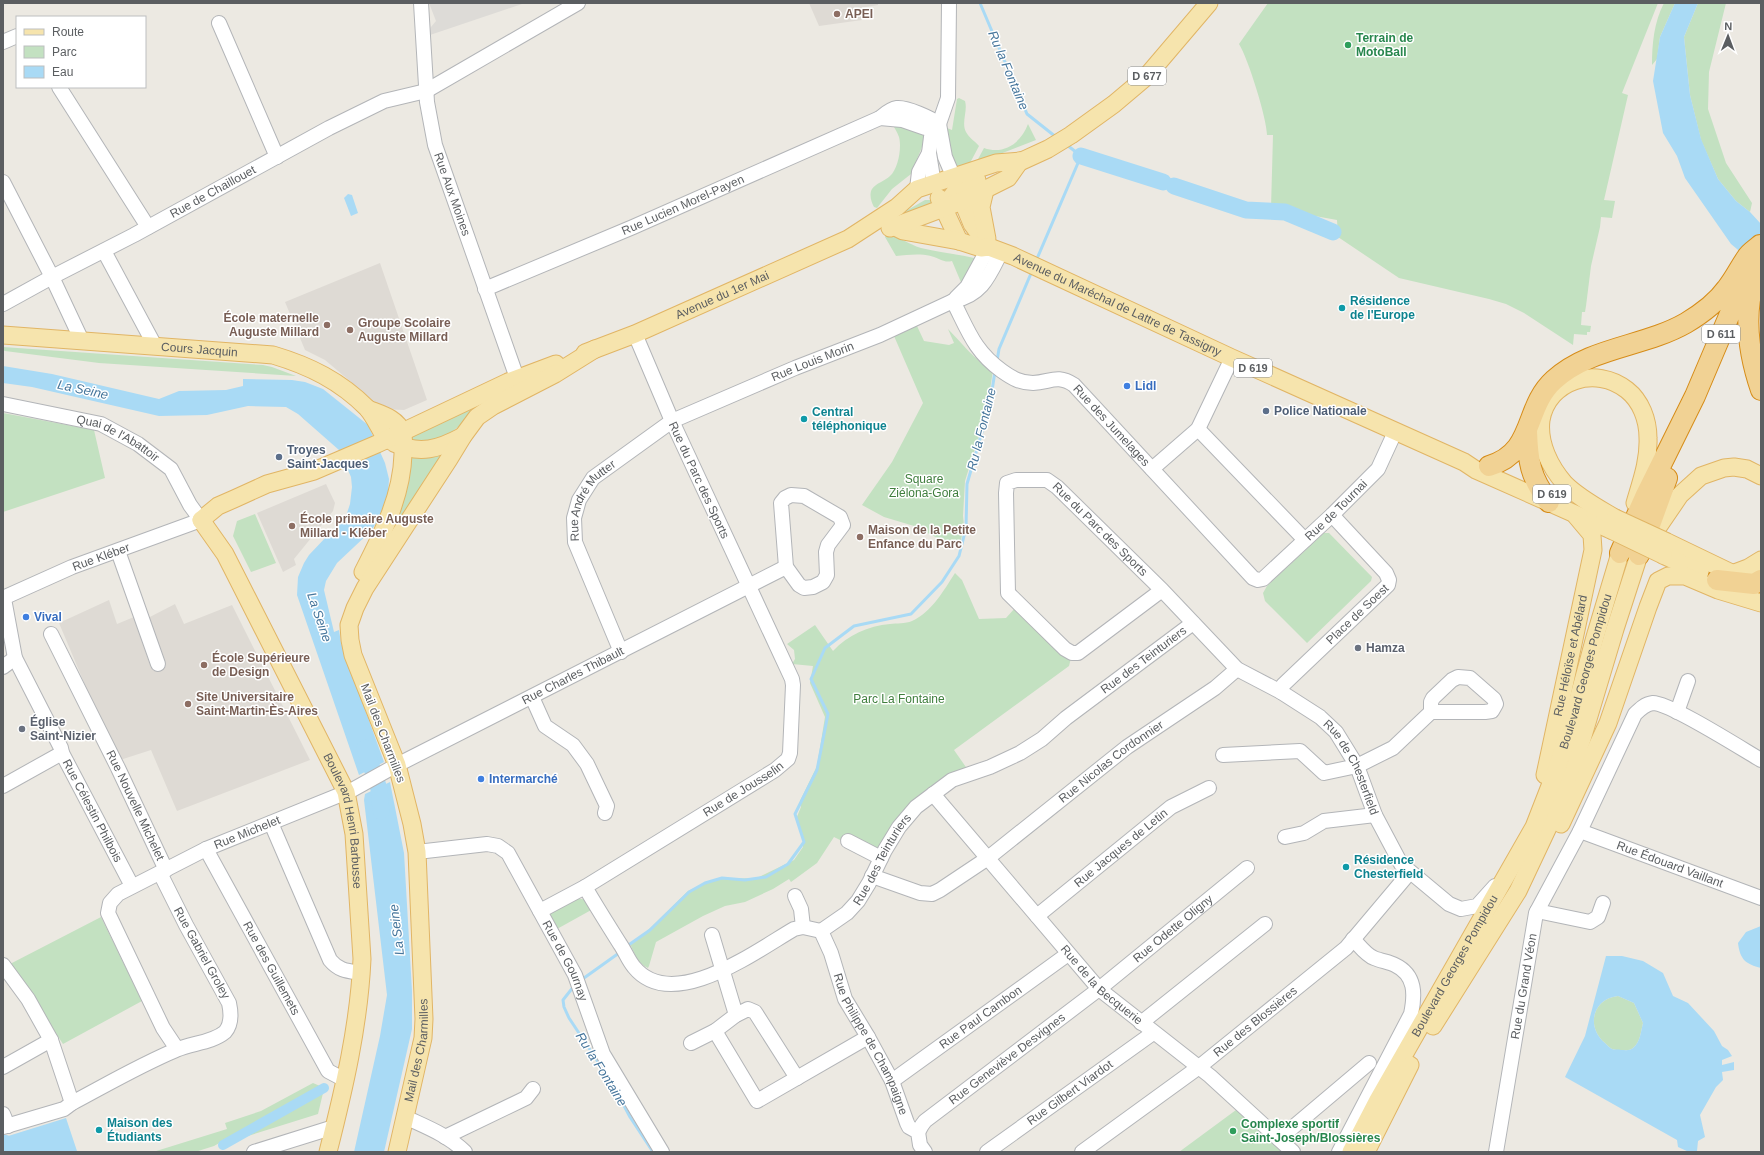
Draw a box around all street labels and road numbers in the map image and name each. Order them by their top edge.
road number: D 677 [1128,67,1166,85]
street label: Rue Aux Moines [431,151,473,238]
street label: Rue de Chaillouet [168,162,259,221]
street label: Rue Lucien Morel-Payen [620,172,746,238]
street label: Avenue du Maréchal de Lattre de Tassigny [1012,250,1224,359]
street label: Avenue du 1er Mai [673,268,771,322]
road number: D 611 [1702,325,1740,343]
street label: Rue Louis Morin [769,339,856,384]
street label: Cours Jacquin [161,340,238,359]
road number: D 619 [1234,359,1272,377]
street label: Rue des Jumelages [1070,382,1153,469]
street label: Quai de l'Abattoir [75,412,162,465]
street label: Rue du Parc des Sports [666,419,732,541]
street label: Rue André Mutter [567,457,618,542]
street label: Rue de Tournai [1302,477,1370,544]
street label: Rue du Parc des Sports [1050,480,1150,579]
road number: D 619 [1533,485,1571,503]
street label: Rue Kléber [70,540,132,574]
street label: Place de Soest [1323,581,1392,647]
street label: Boulevard Georges Pompidou [1556,592,1615,751]
street label: Rue Héloïse et Abélard [1551,594,1590,718]
street label: Rue des Teinturiers [1098,623,1189,696]
street label: Rue Charles Thibault [519,643,627,707]
street label: Mail des Charmilles [358,682,408,784]
street label: Rue de Chesterfield [1320,717,1381,817]
street label: Rue Nicolas Cordonnier [1056,718,1166,806]
street label: Rue Nouvelle Michelet [103,748,168,863]
street label: Boulevard Henri Barbusse [320,751,365,889]
street label: Rue Célestin Philbois [60,757,125,865]
street label: Rue de Jousselin [700,759,786,820]
street label: Rue Jacques de Letin [1071,806,1170,890]
street label: Rue des Teinturiers [850,811,914,908]
street label: Rue Michelet [212,813,283,852]
street label: Rue Édouard Vaillant [1615,838,1726,891]
street label: Rue Odette Oligny [1130,892,1216,965]
street label: Boulevard Georges Pompidou [1409,893,1501,1039]
street label: Rue Gabriel Groley [171,905,233,1001]
street label: Rue de Gournay [539,918,591,1003]
street label: Rue des Guillemets [240,919,303,1018]
street label: Rue du Grand Véon [1508,932,1539,1040]
street label: Rue de la Becquerie [1058,942,1146,1028]
street label: Rue Philippe de Champaigne [831,972,911,1117]
street label: Rue Paul Cambon [936,983,1024,1052]
street label: Rue des Blossières [1211,983,1300,1059]
street label: Mail des Charmilles [402,998,431,1103]
street label: Rue Geneviève Desvignes [946,1010,1068,1107]
street label: Rue Gilbert Viardot [1024,1057,1116,1128]

